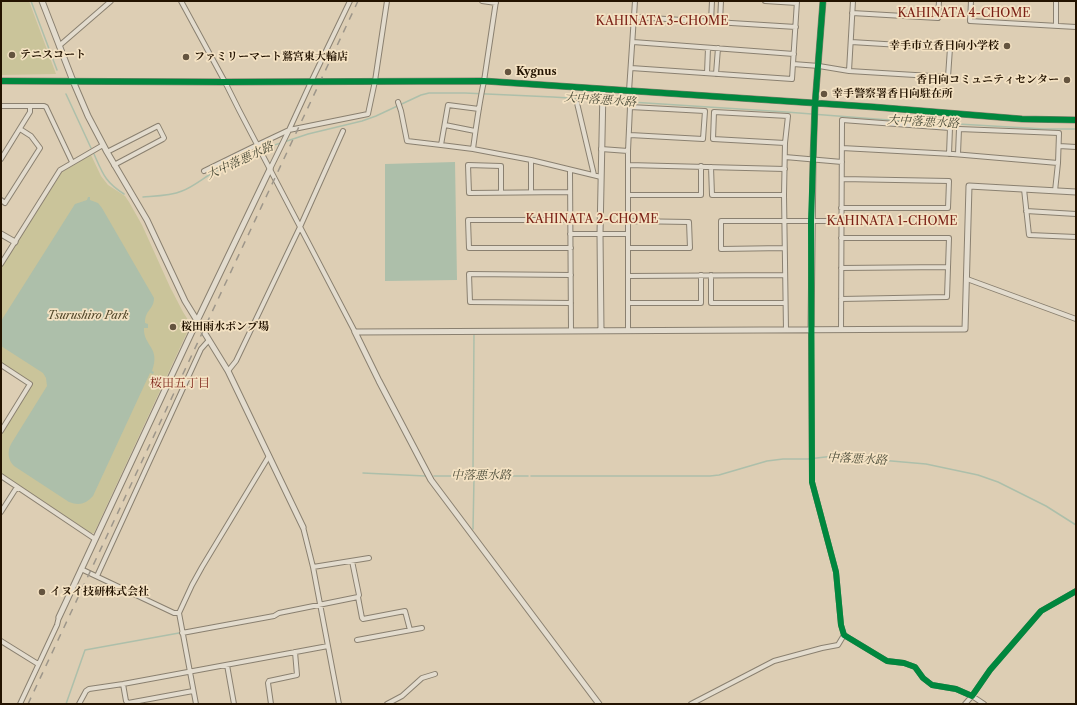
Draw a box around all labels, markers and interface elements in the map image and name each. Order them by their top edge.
district label: KAHINATA 4-CHOME [889,7,1039,21]
district label: KAHINATA 3-CHOME [588,15,736,29]
place label: 幸手市立香日向小学校 [889,39,999,53]
marker: 幸手市立香日向小学校 [1002,41,1012,51]
place label: テニスコート [20,48,86,62]
marker: テニスコート [7,50,17,60]
place label: ファミリーマート鷲宮東大輪店 [194,50,348,64]
marker: ファミリーマート鷲宮東大輪店 [181,52,191,62]
place label: Kygnus [516,65,557,79]
marker: Kygnus [503,67,513,77]
place label: 香日向コミュニティセンター [916,73,1059,87]
marker: 香日向コミュニティセンター [1062,75,1072,85]
place label: 幸手警察署香日向駐在所 [832,87,953,101]
marker: 幸手警察署香日向駐在所 [819,89,829,99]
water label: 大中落悪水路 [564,90,636,110]
water label: 大中落悪水路 [887,113,959,131]
water label: 大中落悪水路 [204,139,276,183]
district label: KAHINATA 2-CHOME [517,213,667,227]
district label: KAHINATA 1-CHOME [818,215,966,229]
park label: Tsurushiro Park [48,309,128,323]
place label: 桜田雨水ポンプ場 [181,320,269,334]
marker: 桜田雨水ポンプ場 [168,322,178,332]
district label: 桜田五丁目 [150,377,210,391]
water label: 中落悪水路 [827,450,887,468]
water label: 中落悪水路 [451,469,511,483]
place label: イヌイ技研株式会社 [50,585,149,599]
marker: イヌイ技研株式会社 [37,587,47,597]

